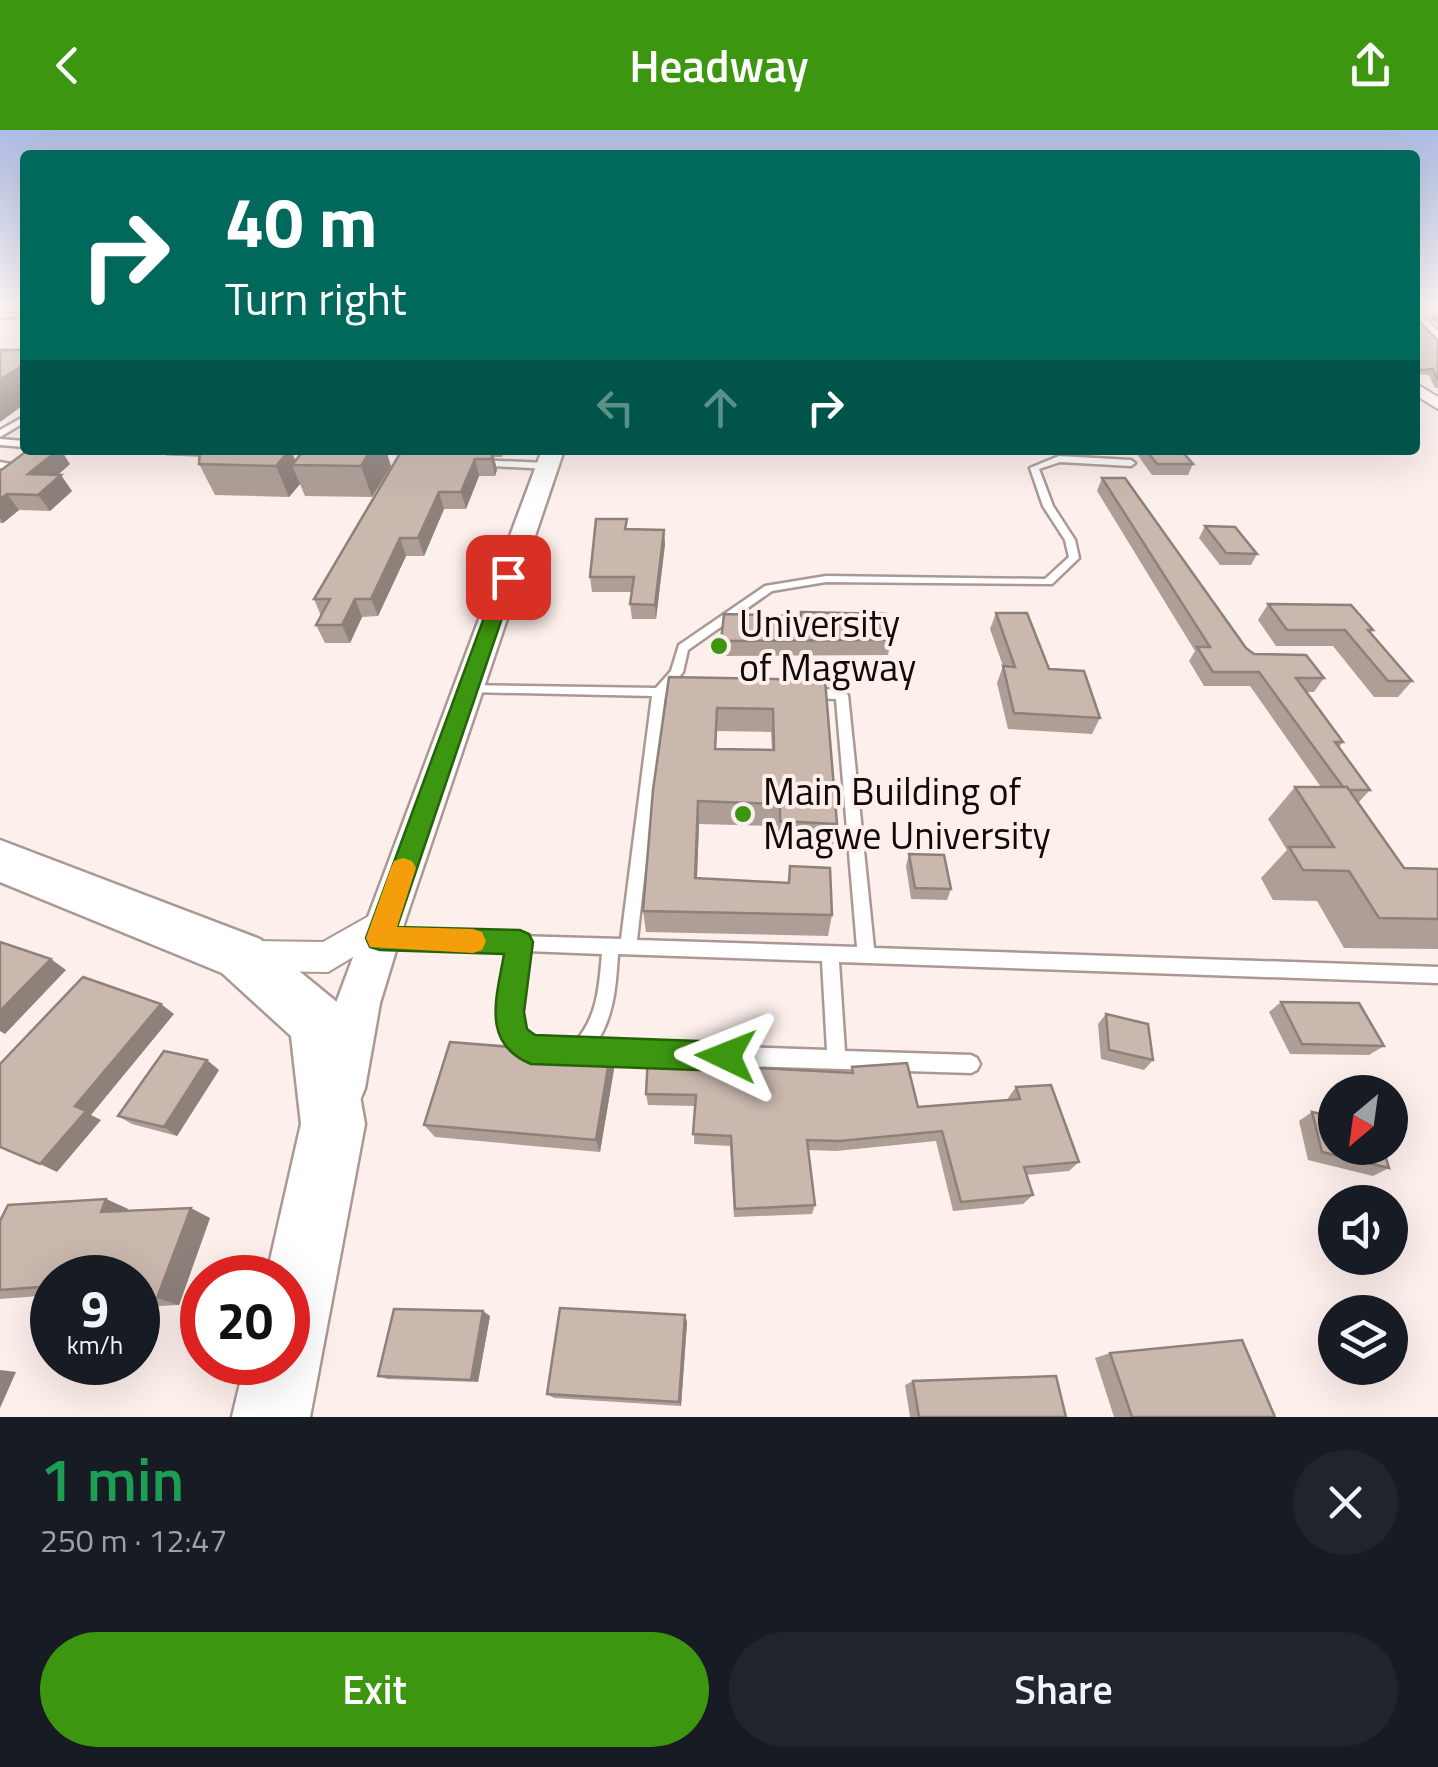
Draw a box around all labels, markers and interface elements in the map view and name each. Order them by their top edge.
text: Headway [629,31,809,99]
icon: back [40,38,95,93]
icon: share [1343,38,1398,93]
text: 40 m [225,168,378,274]
icon: right [60,190,190,320]
text: Turn right [225,264,407,332]
icon: left [588,380,643,435]
icon: ahead [693,380,748,435]
icon: right [798,380,853,435]
pin [466,535,551,620]
icon: arrive [481,550,536,605]
place label: University of Magway [739,594,916,696]
marker: University of Magway [708,635,730,657]
place label: Main Building of Magwe University [763,762,1051,864]
marker: Main Building of Magwe University [732,803,754,825]
position arrow [674,1004,778,1108]
north arrow [1318,1075,1408,1165]
map controls [1318,1075,1408,1385]
button: sound [1318,1185,1408,1275]
speed limit sign: 20 [180,1255,310,1385]
text: 9 [81,1270,109,1346]
button: layers [1318,1295,1408,1385]
text: km/h [67,1326,123,1364]
text: 1 min [40,1433,184,1524]
button: close [1293,1450,1398,1555]
text: 250 m · 12:47 [40,1516,227,1564]
button: Exit [40,1632,709,1747]
button: Share [729,1632,1398,1747]

